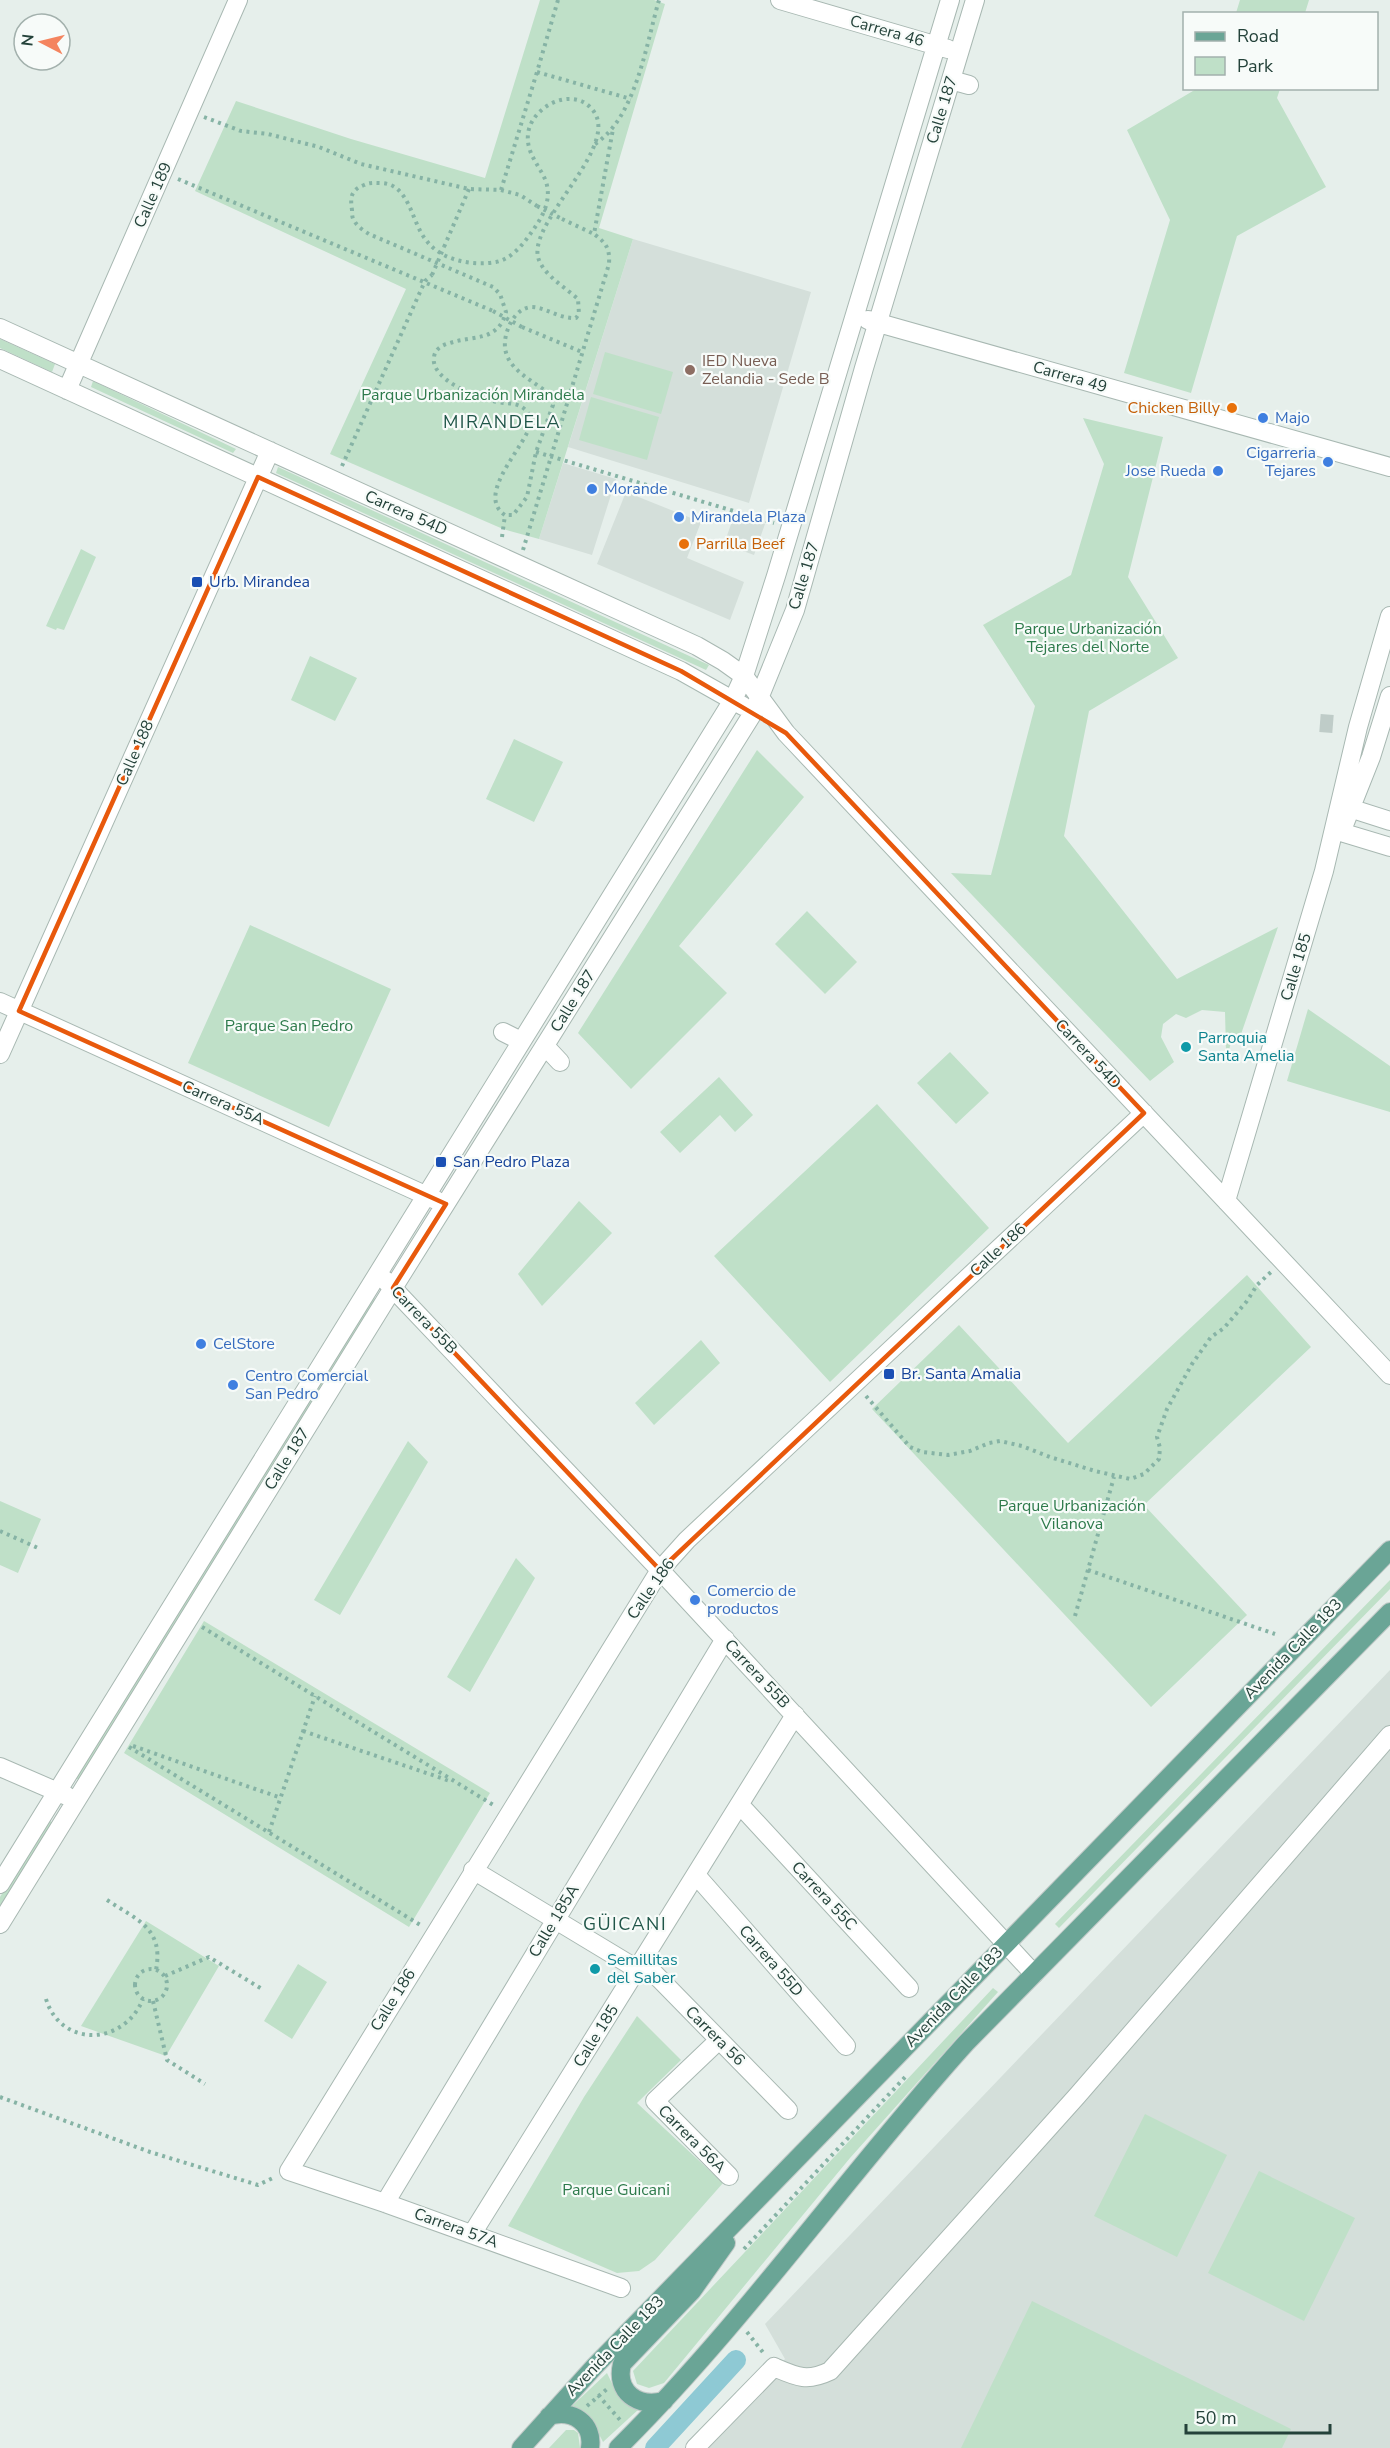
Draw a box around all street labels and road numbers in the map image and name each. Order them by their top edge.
street label: Carrera 46 [847,10,927,52]
street label: Calle 187 [921,73,963,147]
street label: Calle 189 [129,159,177,231]
street label: Carrera 49 [1030,356,1110,398]
street label: Carrera 54D [361,485,451,541]
street label: Calle 187 [783,539,825,613]
street label: Calle 188 [111,717,159,789]
street label: Calle 185 [1275,930,1317,1004]
street label: Calle 187 [545,966,601,1036]
street label: Carrera 54D [1050,1014,1126,1094]
street label: Carrera 55A [178,1075,268,1131]
street label: Calle 186 [965,1218,1031,1282]
street label: Carrera 55B [386,1281,462,1359]
street label: Calle 187 [259,1424,315,1494]
street label: Calle 186 [622,1554,680,1624]
street label: Avenida Calle 183 [1239,1594,1347,1704]
street label: Carrera 55B [719,1635,795,1713]
street label: Carrera 55C [786,1857,862,1936]
street label: Calle 185A [524,1880,585,1962]
street label: Carrera 55D [734,1921,808,2001]
street label: Avenida Calle 183 [900,1942,1008,2052]
street label: Calle 186 [365,1965,421,2035]
street label: Calle 185 [568,2001,624,2071]
street label: Carrera 56 [680,2001,750,2071]
street label: Carrera 56A [653,2100,731,2178]
street label: Carrera 57A [411,2203,501,2253]
street label: Avenida Calle 183 [561,2291,669,2401]

